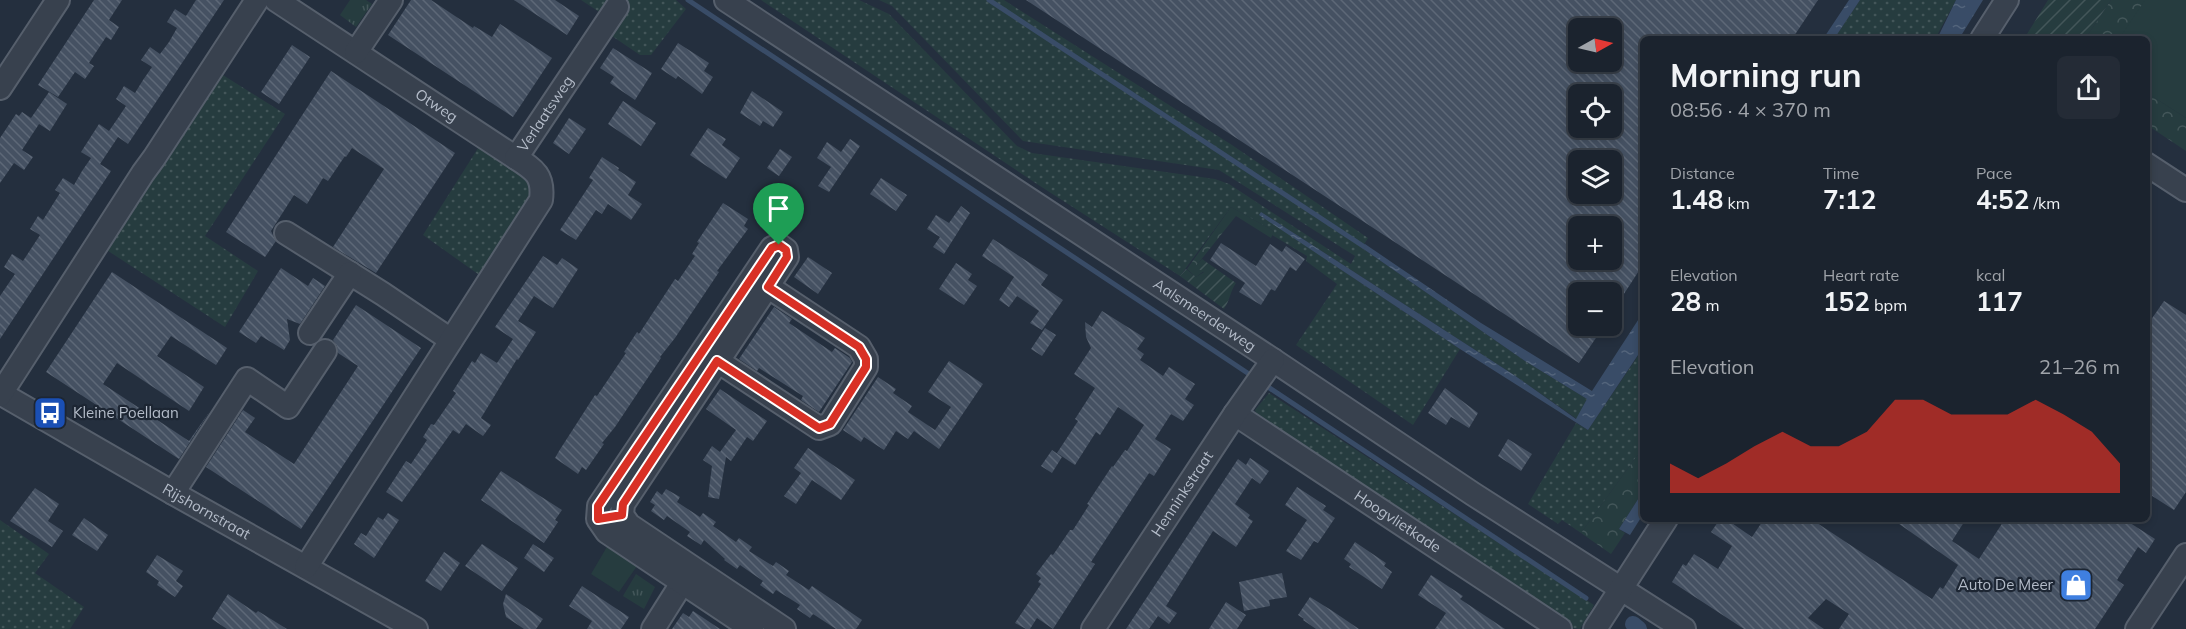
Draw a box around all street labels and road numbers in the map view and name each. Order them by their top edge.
street label: Verlaatsweg [513,72,577,155]
street label: Otweg [412,84,462,126]
street label: Aalsmeerderweg [1150,274,1260,355]
street label: Henninkstraat [1147,447,1217,540]
street label: Rijshornstraat [159,479,254,543]
street label: Hoogvlietkade [1351,486,1445,557]

